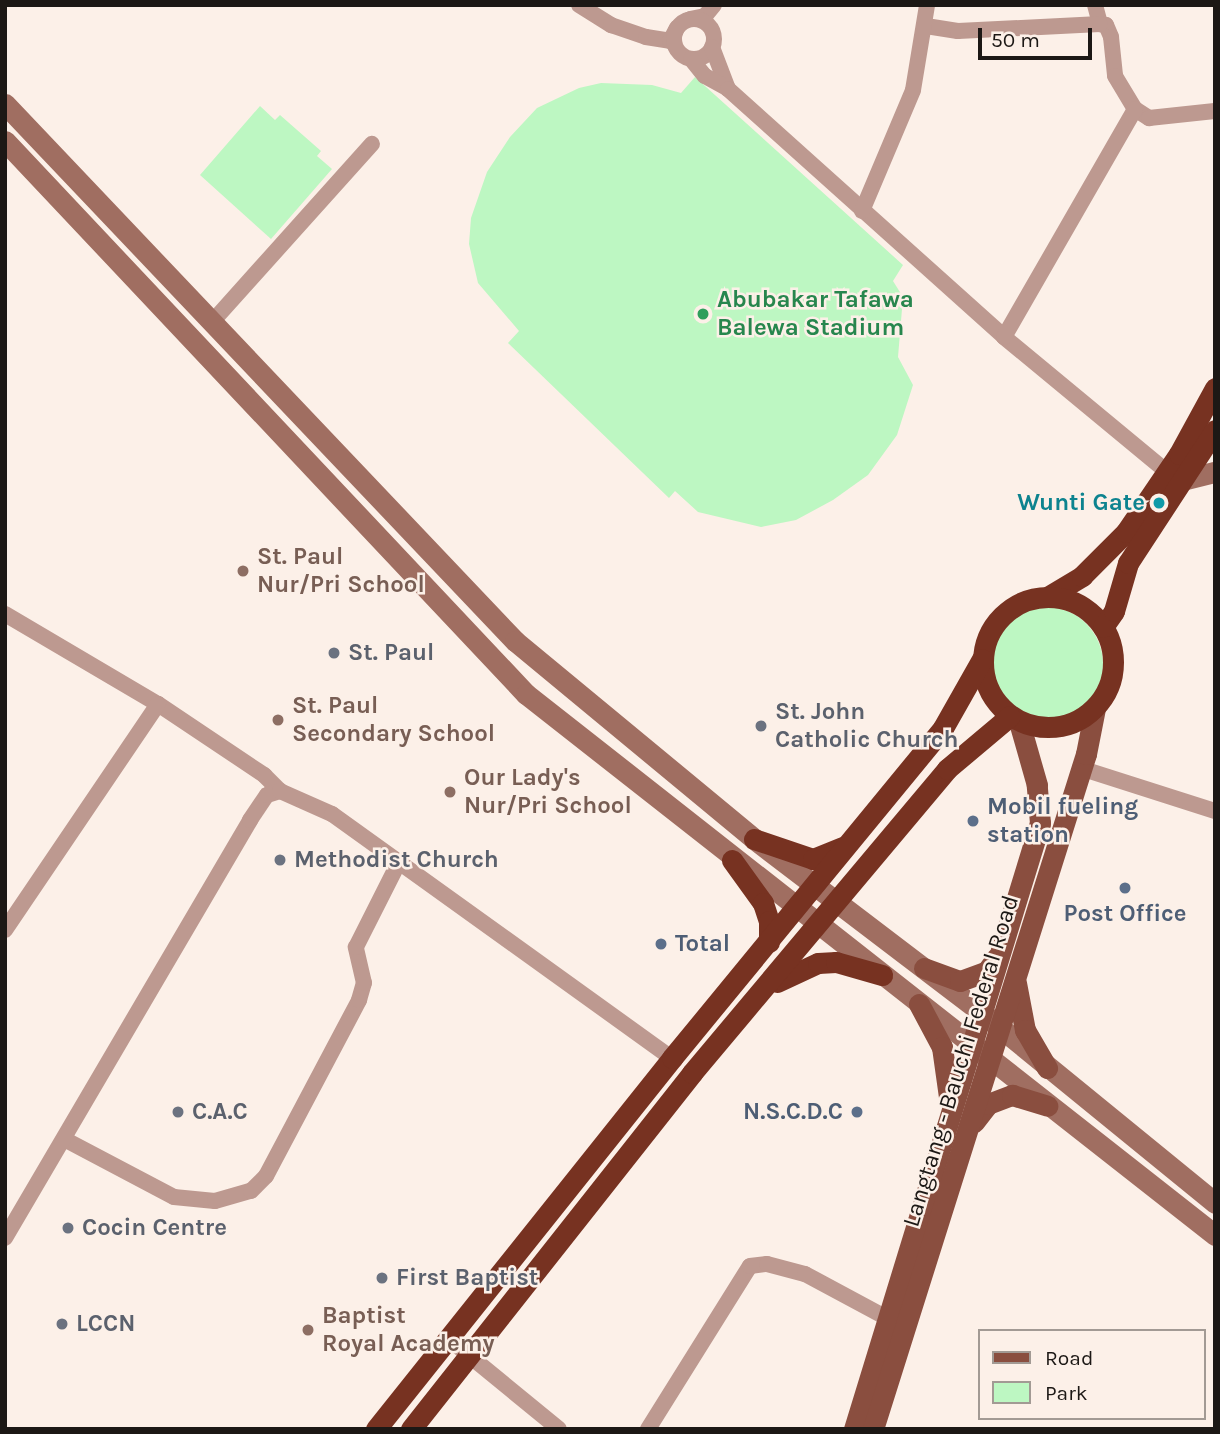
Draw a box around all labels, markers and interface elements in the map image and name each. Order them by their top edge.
scale bar [982,14,1096,58]
text: 50 m [991,28,1040,52]
place label: Abubakar Tafawa Balewa Stadium [717,286,914,342]
marker: Abubakar Tafawa Balewa Stadium [695,306,711,322]
place label: Wunti Gate [1017,489,1145,517]
marker: Wunti Gate [1151,495,1167,511]
place label: St. Paul Nur/Pri School [257,543,425,599]
marker: St. Paul Nur/Pri School [235,563,251,579]
place label: St. Paul [348,639,434,667]
marker: St. Paul [326,645,342,661]
place label: St. Paul Secondary School [292,692,495,748]
place label: St. John Catholic Church [775,698,958,754]
marker: St. Paul Secondary School [270,712,286,728]
marker: St. John Catholic Church [753,718,769,734]
place label: Our Lady's Nur/Pri School [464,764,632,820]
marker: Our Lady's Nur/Pri School [442,784,458,800]
place label: Mobil fueling station [987,793,1138,849]
marker: Mobil fueling station [965,813,981,829]
place label: Methodist Church [294,846,499,874]
marker: Methodist Church [272,852,288,868]
marker: Post Office [1117,880,1133,896]
street label: Langtang - Bauchi Federal Road [897,892,1025,1230]
place label: Post Office [1063,900,1187,928]
place label: Total [675,930,730,958]
marker: Total [653,936,669,952]
place label: C.A.C [192,1098,248,1126]
place label: N.S.C.D.C [743,1098,843,1126]
marker: C.A.C [170,1104,186,1120]
marker: N.S.C.D.C [849,1104,865,1120]
place label: Cocin Centre [82,1214,227,1242]
marker: Cocin Centre [60,1220,76,1236]
place label: First Baptist [396,1264,538,1292]
marker: First Baptist [374,1270,390,1286]
place label: Baptist Royal Academy [322,1302,495,1358]
place label: LCCN [76,1310,135,1338]
marker: LCCN [54,1316,70,1332]
marker: Baptist Royal Academy [300,1322,316,1338]
legend [978,1329,1206,1420]
text: Road [1045,1346,1093,1370]
text: Park [1045,1381,1088,1405]

